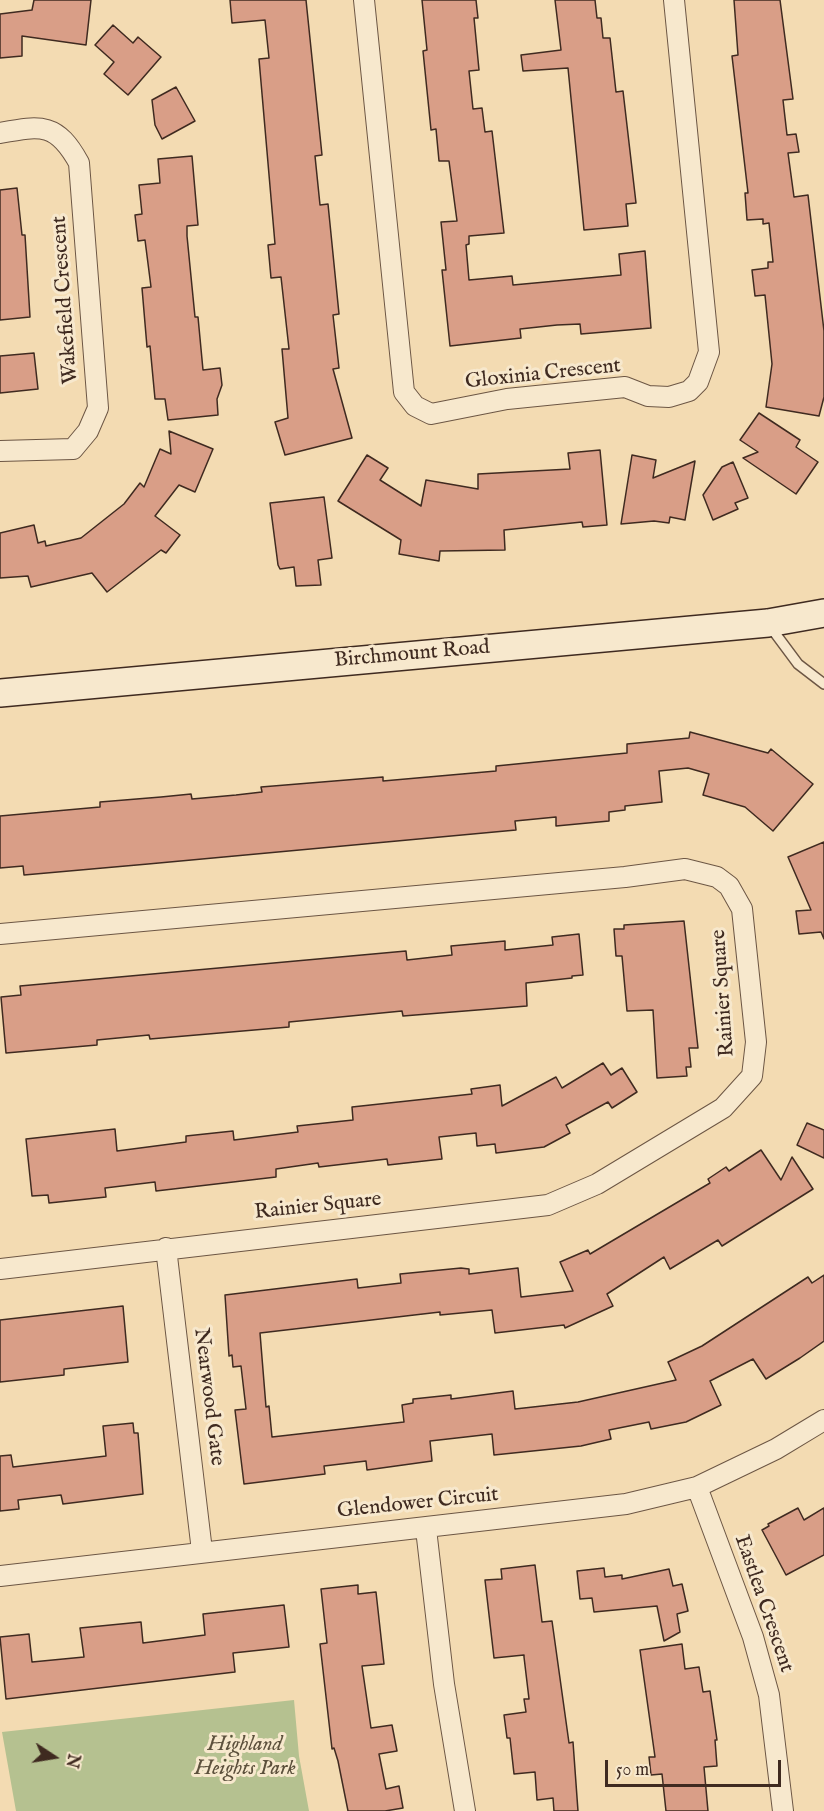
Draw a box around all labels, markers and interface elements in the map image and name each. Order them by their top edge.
street label: Wakefield Crescent [48,215,84,385]
street label: Gloxinia Crescent [464,354,622,396]
street label: Birchmount Road [333,636,491,674]
street label: Rainier Square [707,928,741,1058]
street label: Rainier Square [253,1188,383,1226]
street label: Nearwood Gate [187,1327,229,1467]
street label: Glendower Circuit [336,1483,500,1525]
street label: Eastlea Crescent [728,1532,798,1676]
north arrow [24,1727,84,1787]
park label: Highland Heights Park [194,1733,296,1783]
scale bar [608,1748,784,1786]
text: N [60,1752,83,1770]
text: 50 m [616,1759,649,1782]

